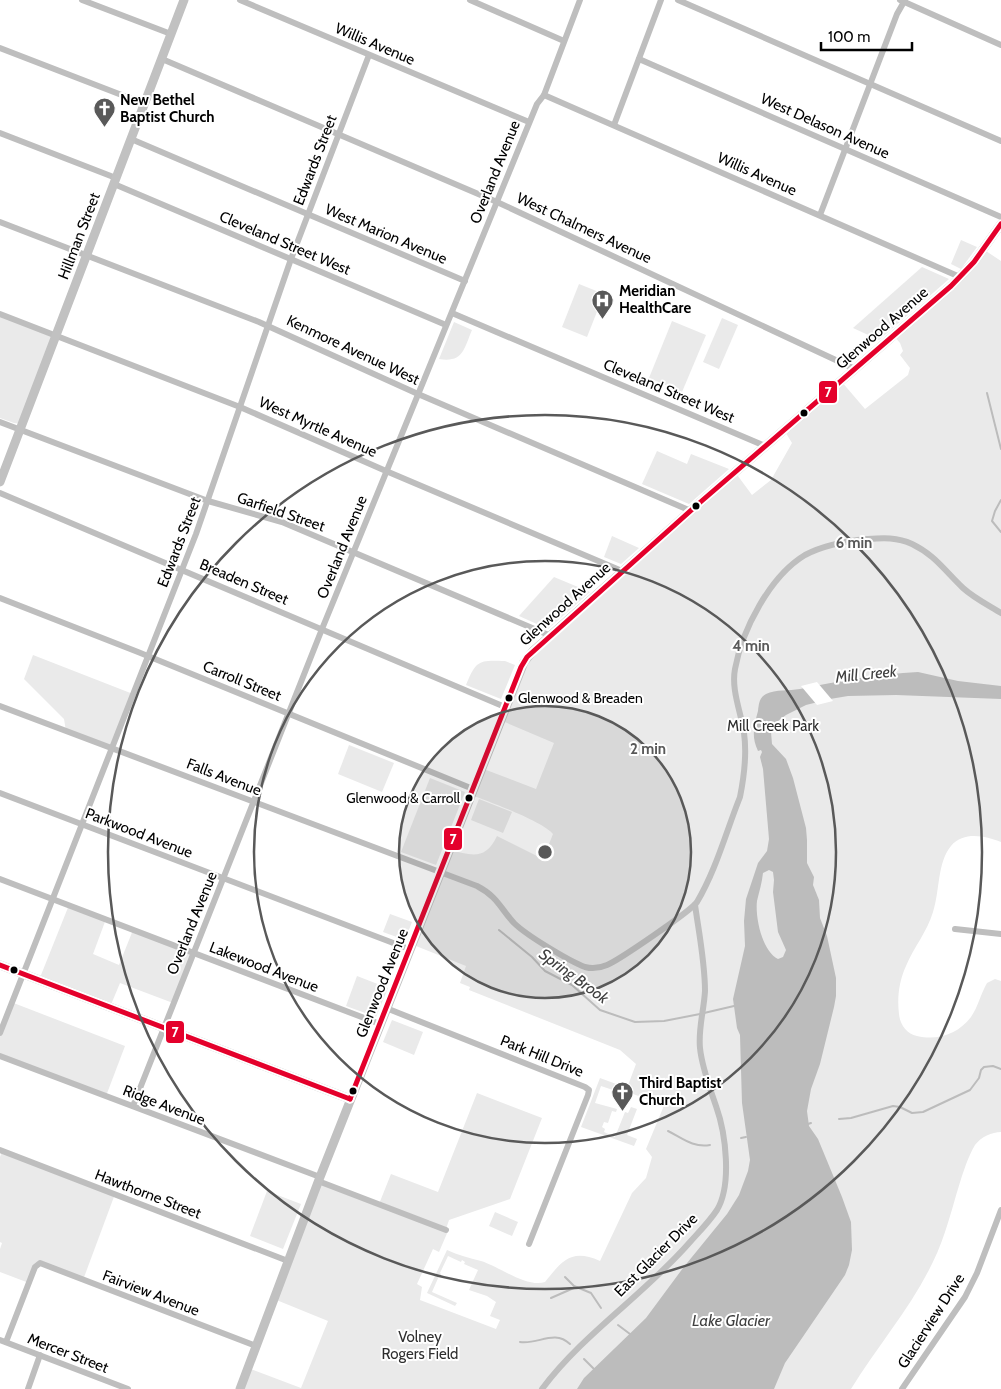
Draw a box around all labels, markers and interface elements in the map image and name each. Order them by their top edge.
street label: Willis Avenue [332,19,418,69]
scale bar [821,20,912,52]
text: 100 m [828,28,870,46]
street label: West Delason Avenue [758,90,892,163]
place label: New Bethel Baptist Church [120,91,215,126]
church icon: New Bethel Baptist Church [92,97,116,128]
street label: Edwards Street [289,112,341,208]
street label: Overland Avenue [466,118,524,226]
street label: Willis Avenue [715,149,800,200]
street label: West Chalmers Avenue [514,189,655,267]
street label: Hillman Street [54,190,104,282]
street label: West Marion Avenue [322,200,450,268]
street label: Cleveland Street West [217,207,353,279]
place label: Meridian HealthCare [619,282,691,317]
street label: Glenwood Avenue [832,283,932,373]
hospital icon: Meridian HealthCare [591,288,615,319]
street label: Kenmore Avenue West [284,311,422,389]
street label: Cleveland Street West [601,355,737,427]
line badge: 7 [818,380,838,404]
text: 7 [824,383,832,401]
street label: West Myrtle Avenue [256,393,380,461]
unlabelled marker [799,408,809,418]
street label: Garfield Street [235,489,327,535]
street label: Overland Avenue [313,493,371,601]
street label: Edwards Street [153,494,205,590]
unlabelled marker [691,501,701,511]
text: 6 min [836,534,872,552]
street label: Breaden Street [197,555,291,609]
street label: Glenwood Avenue [516,558,614,649]
text: 4 min [732,637,770,655]
street label: Carroll Street [200,657,284,705]
water label: Mill Creek [834,661,899,687]
place label: Glenwood & Breaden [518,689,643,707]
marker: Glenwood & Breaden [504,693,514,703]
park label: Mill Creek Park [727,717,819,735]
text: 2 min [630,740,666,758]
street label: Falls Avenue [184,755,264,800]
place label: Glenwood & Carroll [346,789,461,807]
marker: Glenwood & Carroll [464,793,474,803]
street label: Parkwood Avenue [83,804,196,862]
line badge: 7 [443,827,463,851]
text: 7 [449,830,457,848]
centre of rings [536,843,554,861]
street label: Overland Avenue [163,869,221,977]
street label: Glenwood Avenue [352,926,412,1040]
street label: Lakewood Avenue [207,938,321,996]
water label: Spring Brook [536,944,613,1008]
unlabelled marker [9,965,19,975]
line badge: 7 [165,1020,185,1044]
text: 7 [171,1023,179,1041]
street label: Park Hill Drive [498,1031,587,1081]
place label: Third Baptist Church [639,1074,721,1109]
church icon: Third Baptist Church [611,1080,635,1111]
street label: Ridge Avenue [120,1081,208,1129]
unlabelled marker [348,1086,358,1096]
street label: Hawthorne Street [92,1165,204,1223]
street label: East Glacier Drive [611,1209,702,1300]
street label: Fairview Avenue [100,1266,202,1320]
street label: Glacierview Drive [894,1270,968,1372]
water label: Lake Glacier [692,1311,771,1330]
park label: Volney Rogers Field [382,1328,458,1363]
street label: Mercer Street [25,1329,111,1377]

